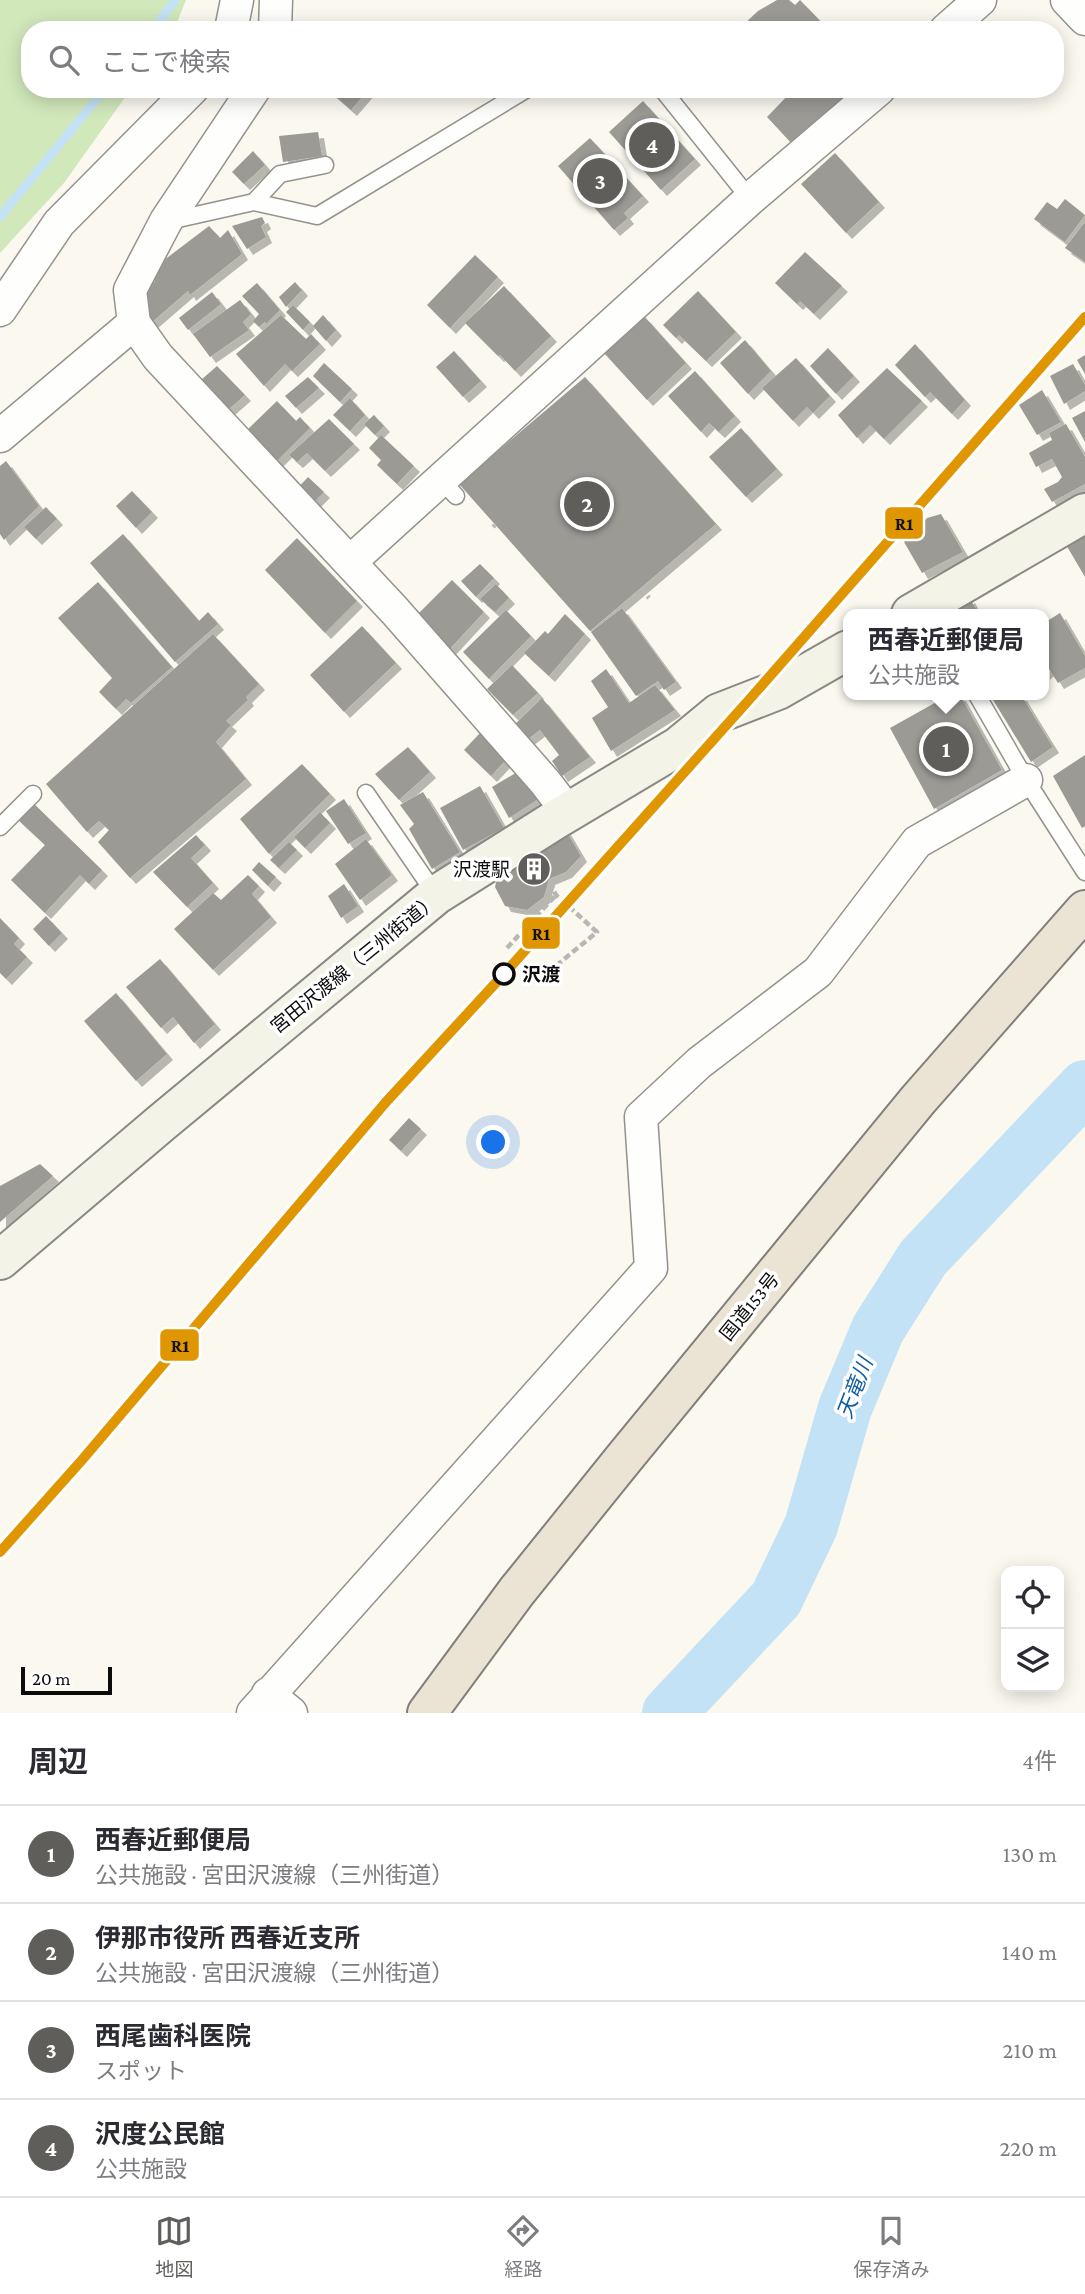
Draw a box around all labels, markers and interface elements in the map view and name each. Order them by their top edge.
search box [21,21,1064,98]
icon: search [45,41,83,79]
text: ここで検索 [101,48,231,77]
pin: 4 [629,119,675,171]
pin: 3 [577,155,623,207]
pin: 2 [564,478,610,530]
line badge: R1 [884,506,924,540]
text: R1 [895,513,913,534]
popup [843,609,1049,700]
text: 西春近郵便局 [868,626,1024,655]
text: 公共施設 [868,662,960,688]
pin: 1 [923,723,969,775]
building icon: 沢渡駅 [515,850,553,888]
place label: 沢渡駅 [453,859,510,880]
street label: 宮田沢渡線（三州街道） [266,889,442,1037]
line badge: R1 [521,916,561,950]
text: R1 [532,923,550,944]
marker: 沢渡 [493,963,515,985]
place label: 沢渡 [522,964,560,985]
your location [476,1125,510,1159]
street label: 国道153号 [716,1268,783,1344]
line badge: R1 [159,1328,200,1362]
text: R1 [171,1335,189,1356]
water label: 天竜川 [833,1352,878,1422]
map controls [1001,1566,1064,1692]
button: locate [1001,1566,1064,1629]
button: layers [1001,1629,1064,1692]
scale bar [21,1664,112,1696]
text: 20 m [32,1668,71,1689]
text: 周辺 [28,1745,88,1778]
text: 4件 [1022,1748,1057,1774]
text: 西春近郵便局 [95,1826,251,1855]
text: 1 [47,1841,55,1867]
text: 130 m [1003,1841,1057,1867]
text: 公共施設 · 宮田沢渡線（三州街道） [95,1862,454,1888]
text: 伊那市役所 西春近支所 [95,1924,360,1953]
text: 2 [45,1939,57,1965]
text: 140 m [1002,1939,1057,1965]
text: 公共施設 · 宮田沢渡線（三州街道） [95,1960,454,1986]
text: 西尾歯科医院 [95,2022,251,2051]
text: 3 [45,2037,57,2063]
text: 210 m [1003,2037,1057,2063]
text: スポット [95,2058,187,2084]
text: 沢度公民館 [95,2120,225,2149]
text: 4 [45,2135,57,2161]
text: 220 m [999,2135,1057,2161]
text: 公共施設 [95,2156,187,2182]
tab: 地図 [155,2212,194,2281]
tab: 経路 [504,2212,543,2281]
tab: 保存済み [853,2212,930,2281]

